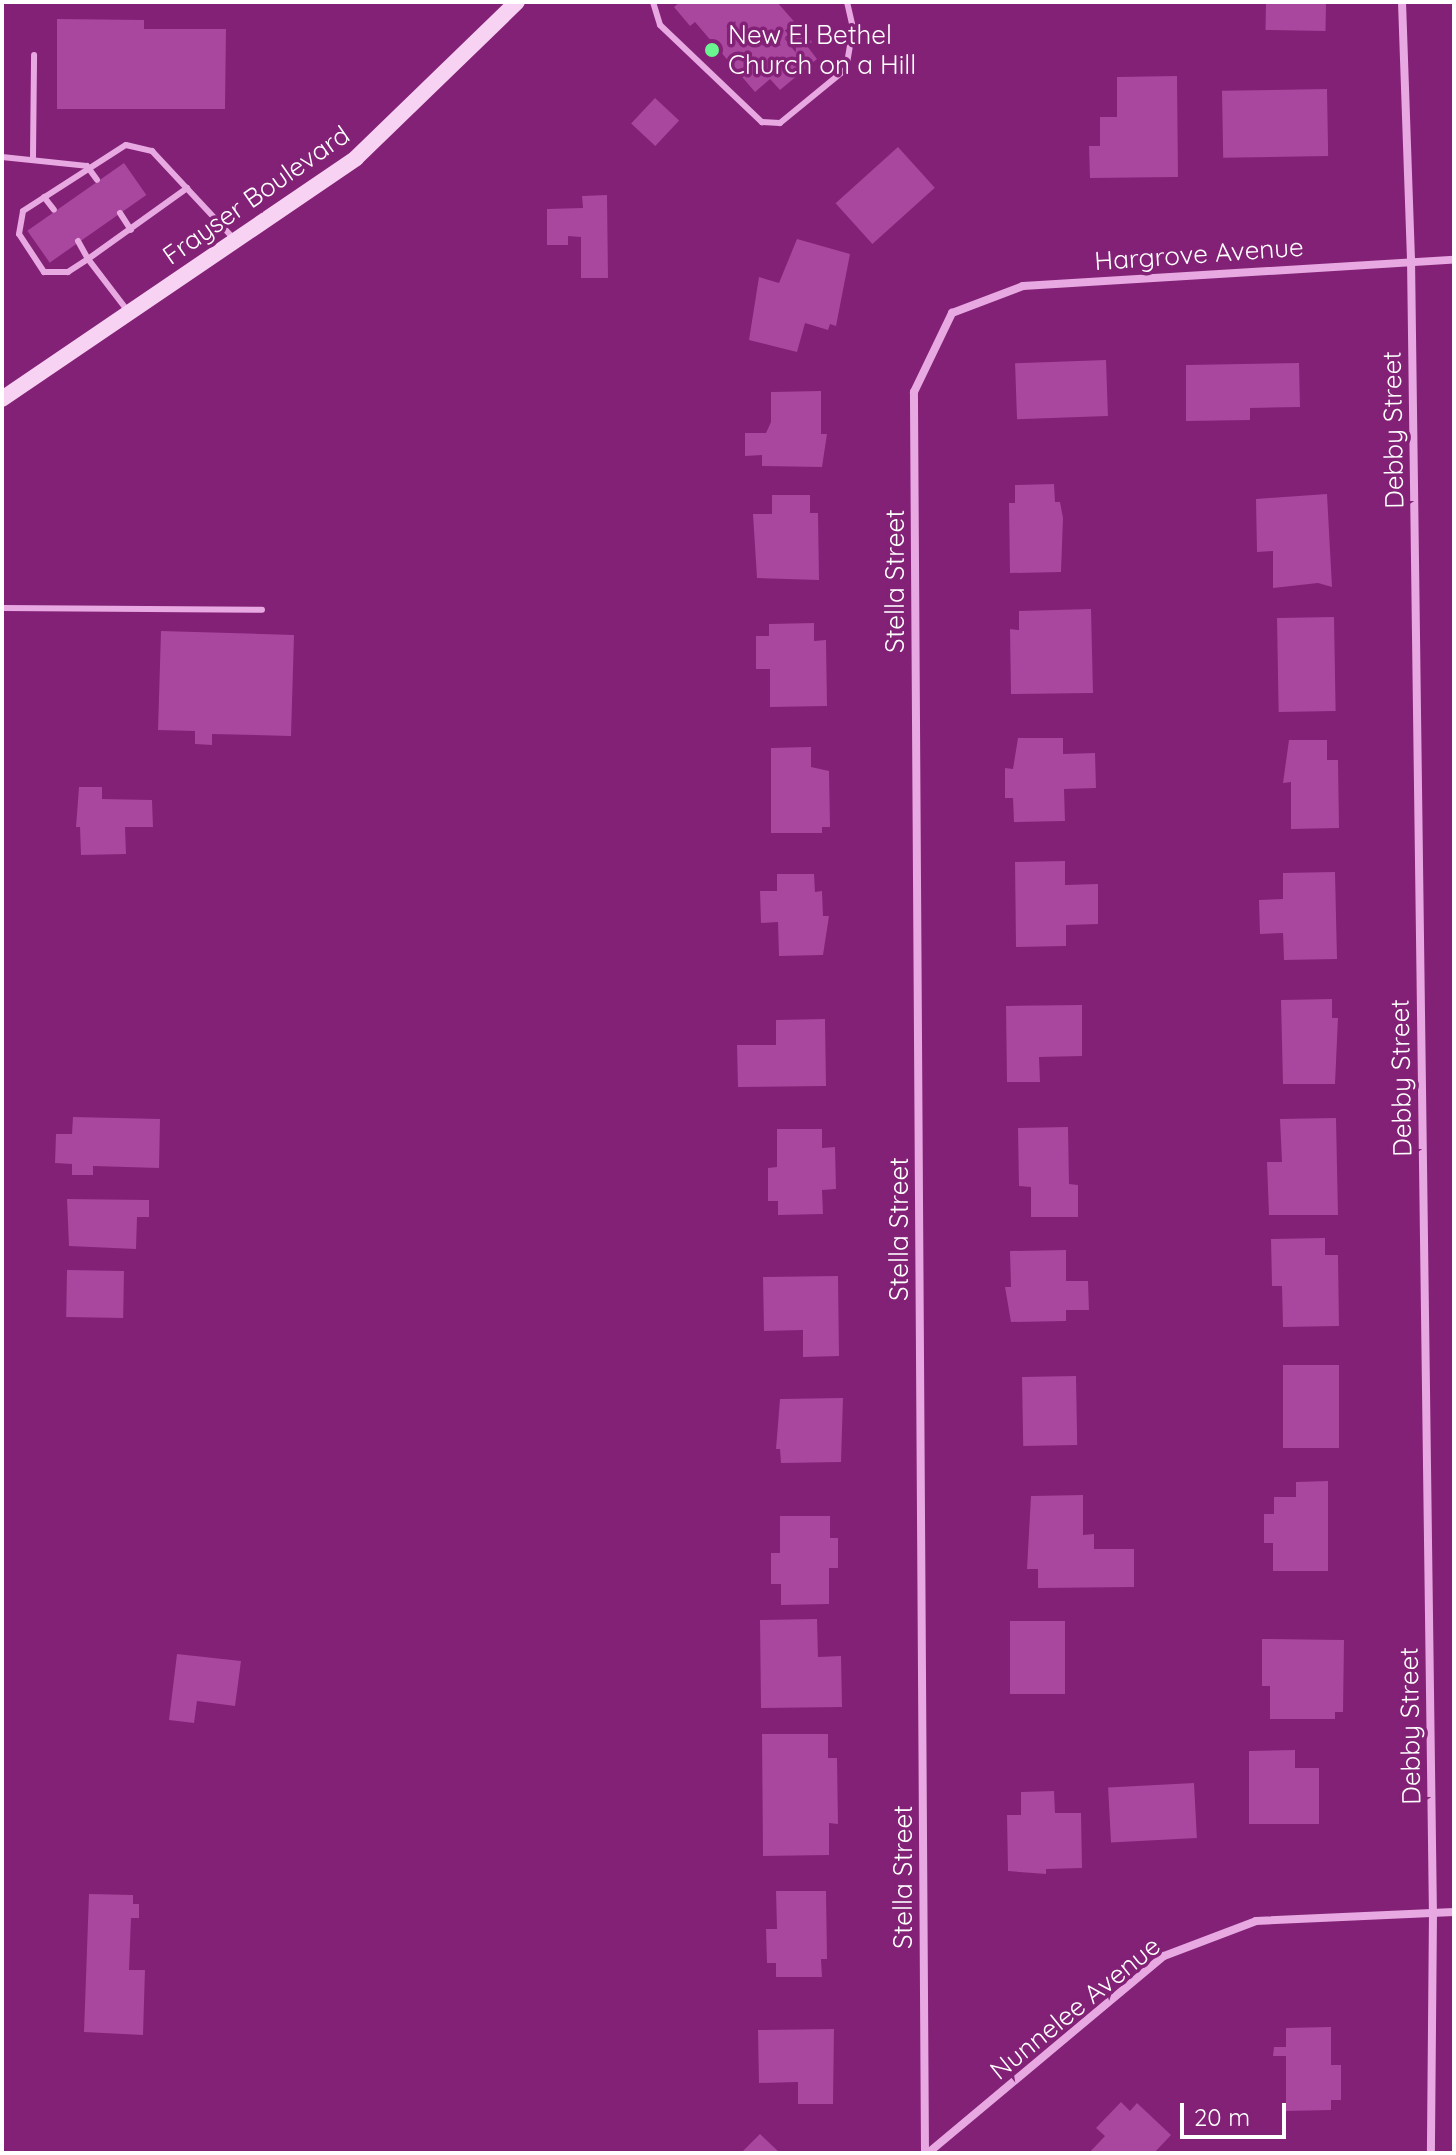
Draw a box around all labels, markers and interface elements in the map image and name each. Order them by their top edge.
place label: New El Bethel Church on a Hill [728,19,916,80]
marker: New El Bethel Church on a Hill [703,41,721,59]
street label: Frayser Boulevard [157,119,355,271]
street label: Hargrove Avenue [1093,231,1305,277]
street label: Debby Street [1376,351,1410,509]
street label: Stella Street [879,509,911,653]
street label: Debby Street [1384,999,1418,1157]
street label: Stella Street [883,1157,915,1301]
street label: Debby Street [1393,1647,1427,1805]
street label: Stella Street [887,1805,919,1949]
street label: Nunnelee Avenue [984,1930,1166,2086]
scale bar [1184,2087,1290,2137]
text: 20 m [1194,2102,1250,2132]

